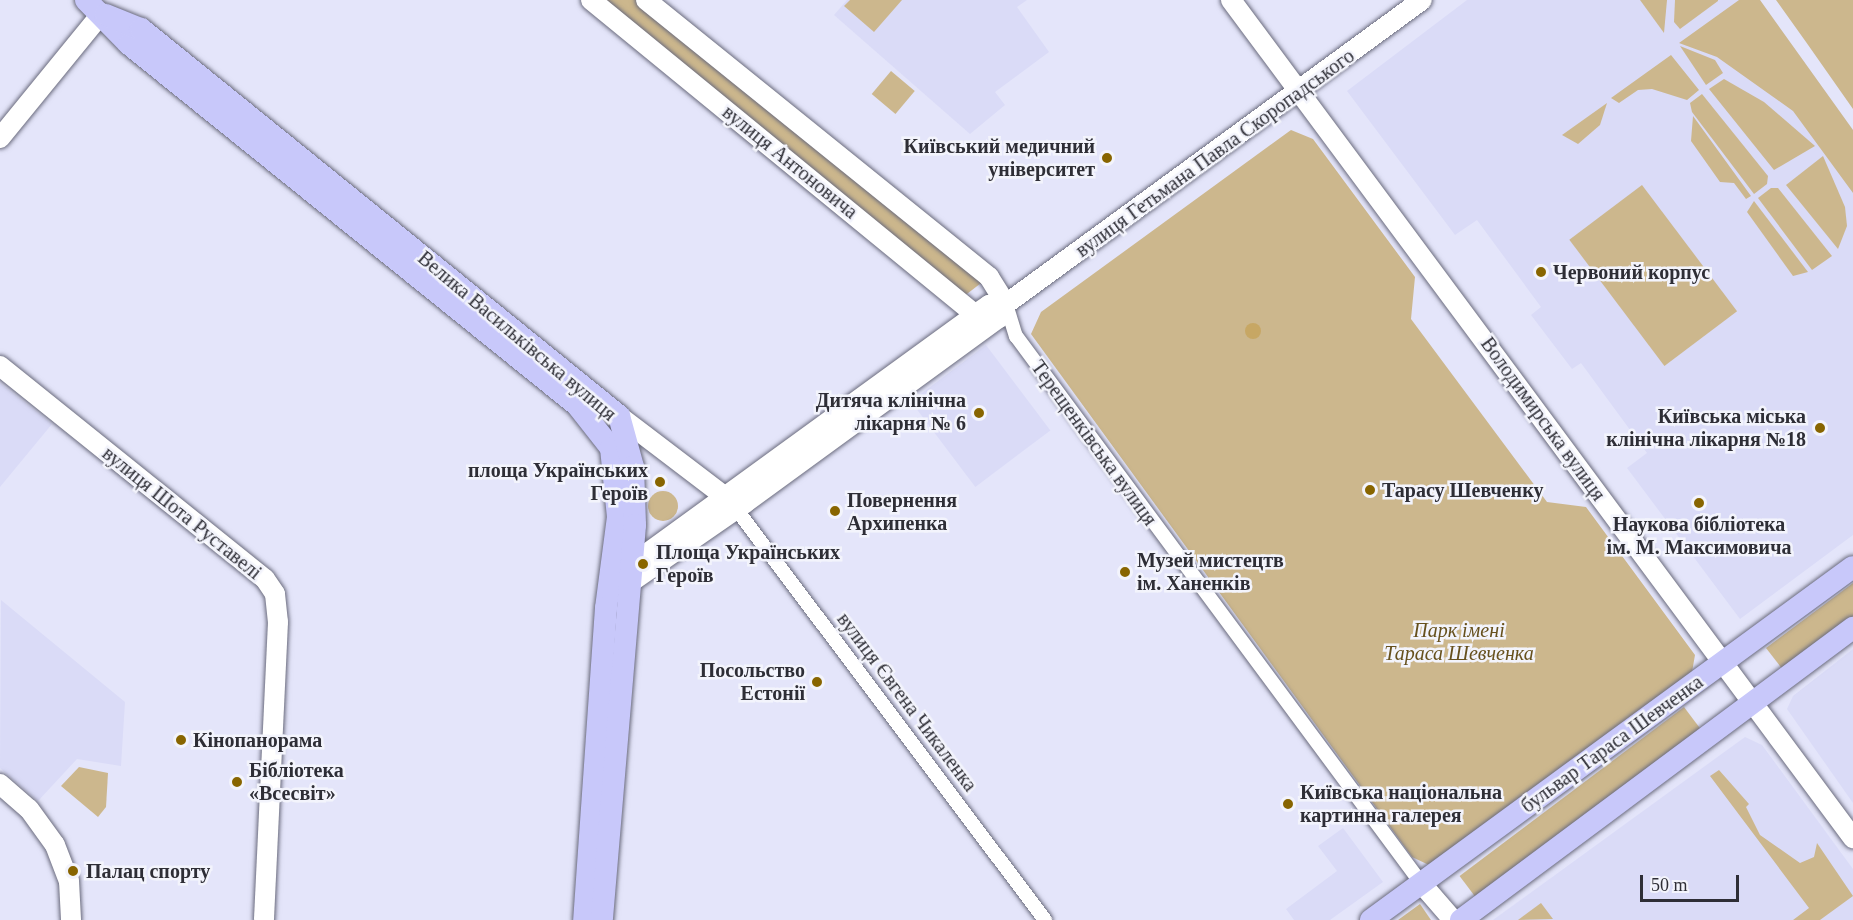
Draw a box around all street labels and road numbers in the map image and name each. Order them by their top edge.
street label: вулиця Гетьмана Павла Скоропадського [1071,44,1359,262]
street label: вулиця Антоновича [718,100,862,224]
street label: Велика Васильківська вулиця [413,246,621,426]
street label: Володимирська вулиця [1476,332,1610,506]
street label: Терещенківська вулиця [1026,356,1162,530]
street label: вулиця Шота Руставелі [98,441,266,585]
street label: вулиця Євгена Чикаленка [832,608,982,796]
street label: бульвар Тараса Шевченка [1516,670,1708,818]

